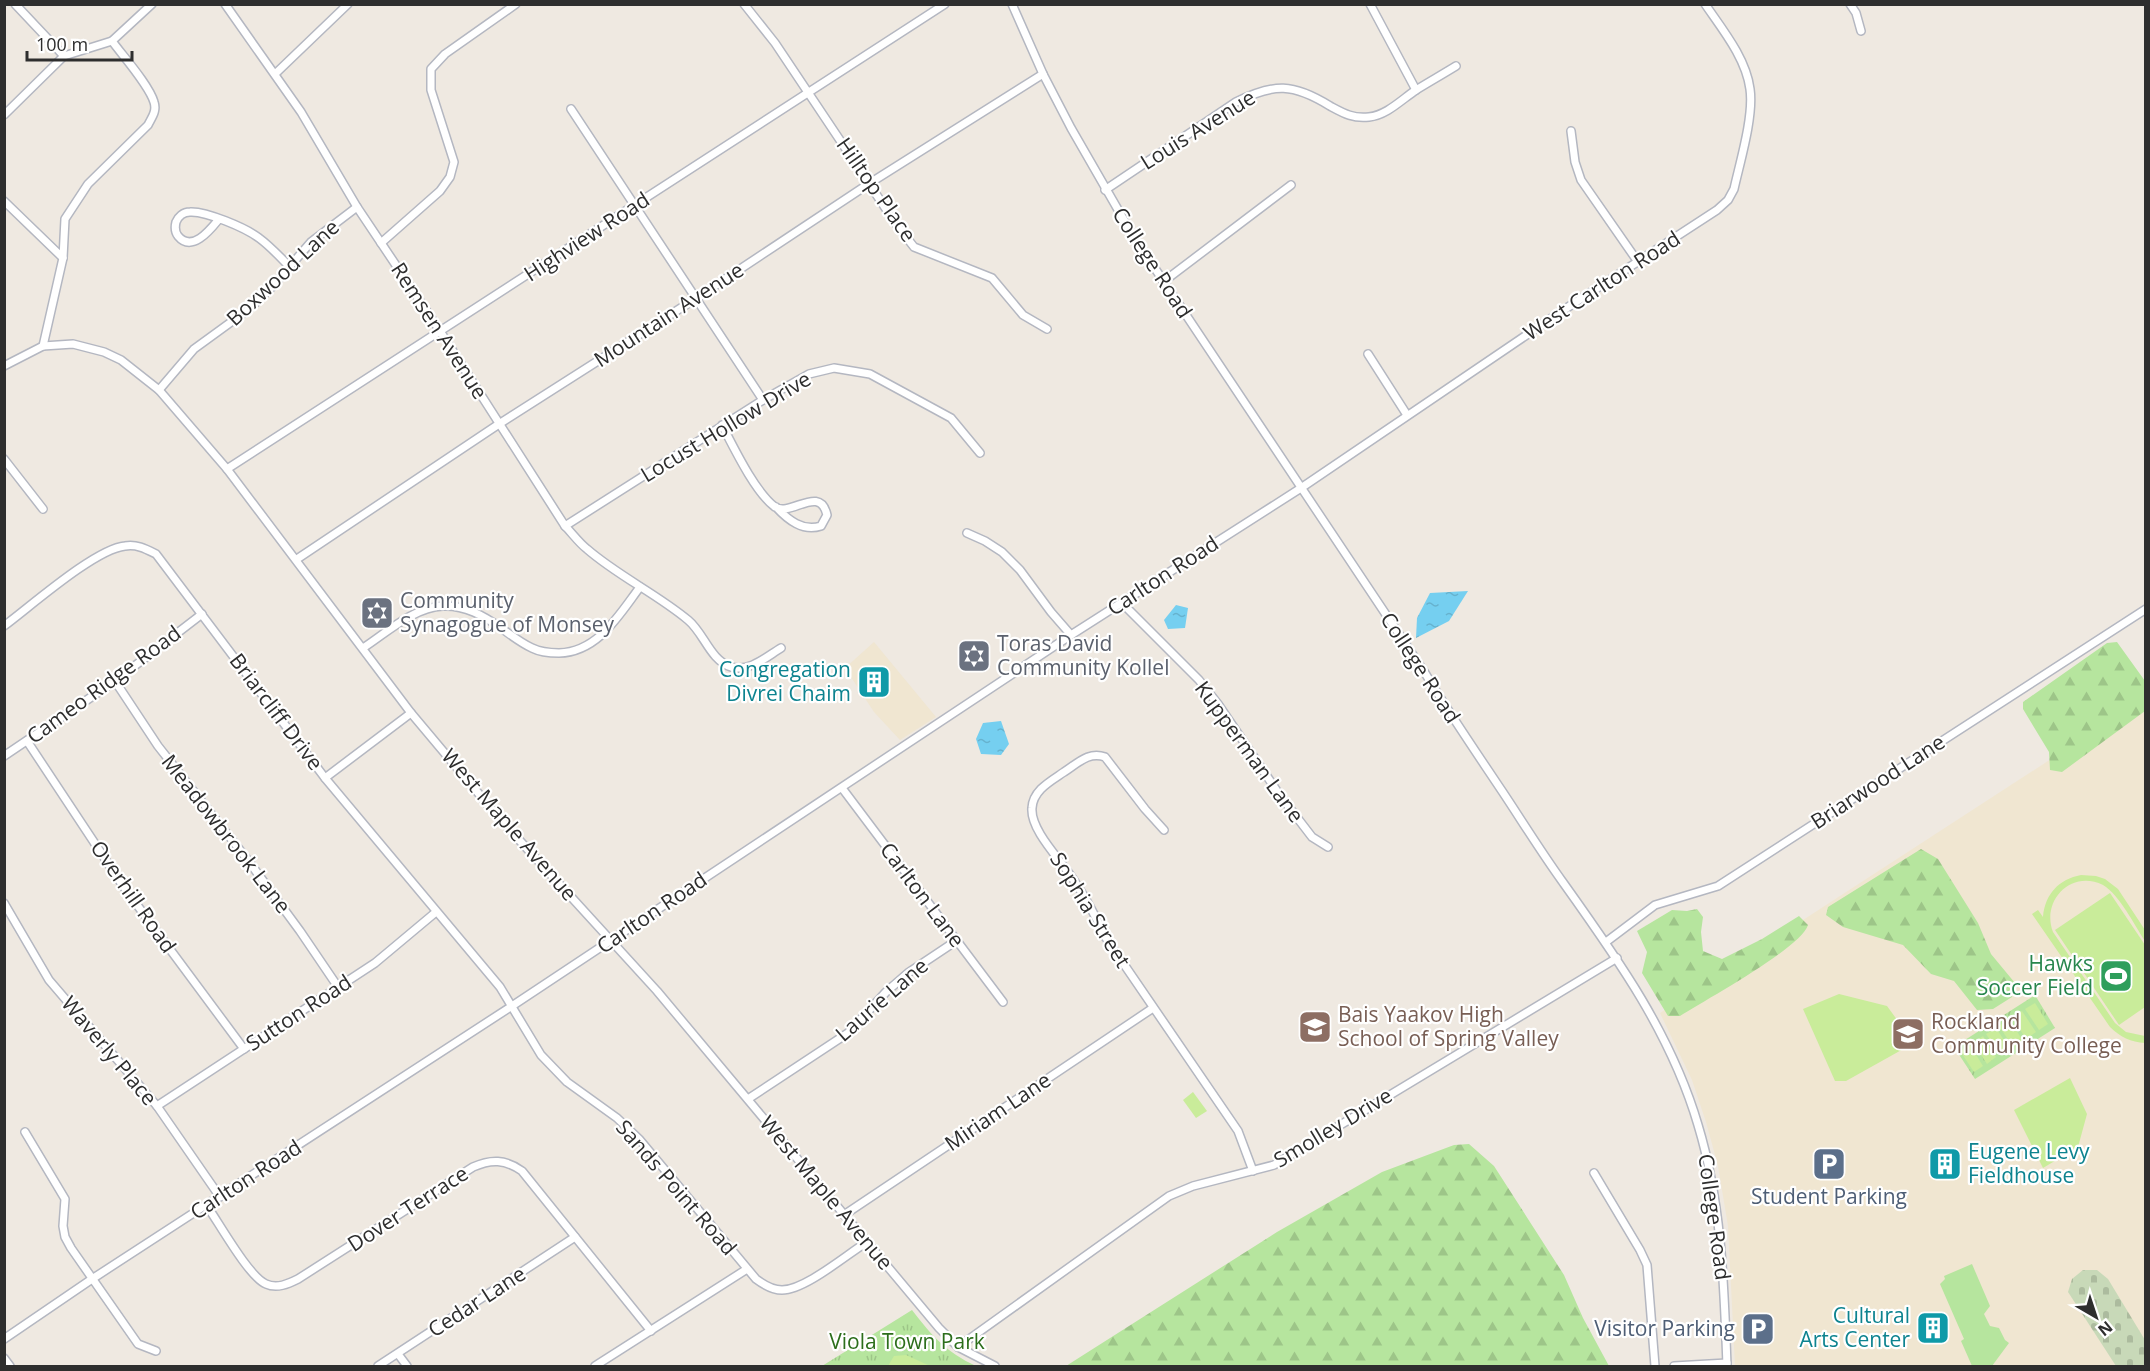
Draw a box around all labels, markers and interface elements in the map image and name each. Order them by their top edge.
scale bar [27,24,132,62]
text: 100 m [36,32,88,56]
street label: Louis Avenue [1135,83,1260,176]
street label: Hilltop Place [831,132,923,247]
street label: Highview Road [518,185,655,287]
street label: College Road [1107,202,1199,323]
street label: Boxwood Lane [220,213,345,332]
street label: West Carlton Road [1518,224,1685,346]
street label: Mountain Avenue [588,255,749,373]
street label: Remsen Avenue [385,257,494,404]
street label: Locust Hollow Drive [635,364,816,488]
street label: Carlton Road [1101,529,1223,622]
place label: Community Synagogue of Monsey [400,586,614,638]
synagogue icon: Community Synagogue of Monsey [359,595,395,631]
street label: College Road [1375,607,1467,728]
street label: Cameo Ridge Road [21,619,186,750]
place label: Toras David Community Kollel [997,629,1169,681]
synagogue icon: Toras David Community Kollel [956,638,992,674]
street label: Briarcliff Drive [224,647,330,775]
place label: Congregation Divrei Chaim [719,655,851,707]
building icon: Congregation Divrei Chaim [856,664,892,700]
street label: Kupperman Lane [1189,675,1311,828]
street label: Briarwood Lane [1805,727,1950,835]
street label: West Maple Avenue [436,742,584,906]
street label: Meadowbrook Lane [156,748,298,919]
street label: Overhill Road [85,835,183,958]
street label: Carlton Lane [874,836,971,953]
street label: Sophia Street [1044,847,1137,972]
street label: Carlton Road [591,865,712,959]
place label: Hawks Soccer Field [1977,949,2093,1001]
street label: Laurie Lane [829,951,934,1047]
sports icon: Hawks Soccer Field [2098,958,2134,994]
street label: Sutton Road [240,968,357,1057]
street label: Waverly Place [56,990,164,1111]
place label: Bais Yaakov High School of Spring Valley [1338,1000,1559,1052]
place label: Rockland Community College [1931,1007,2122,1059]
school or university icon: Bais Yaakov High School of Spring Valley [1297,1009,1333,1045]
school or university icon: Rockland Community College [1890,1016,1926,1052]
street label: Miriam Lane [939,1065,1056,1157]
street label: Smolley Drive [1268,1081,1397,1173]
street label: West Maple Avenue [754,1109,900,1275]
street label: Sands Point Road [610,1114,743,1261]
street label: Carlton Road [184,1133,306,1226]
place label: Eugene Levy Fieldhouse [1968,1137,2090,1189]
parking icon: Student Parking [1811,1146,1847,1182]
building icon: Eugene Levy Fieldhouse [1927,1146,1963,1182]
street label: College Road [1692,1152,1738,1282]
street label: Dover Terrace [342,1159,473,1258]
place label: Student Parking [1751,1182,1907,1210]
street label: Cedar Lane [422,1259,531,1343]
north arrow [2066,1287,2126,1347]
place label: Cultural Arts Center [1799,1301,1910,1353]
building icon: Cultural Arts Center [1915,1310,1951,1346]
parking icon: Visitor Parking [1740,1311,1776,1347]
place label: Visitor Parking [1594,1314,1735,1342]
text: N [2093,1316,2117,1341]
park label: Viola Town Park [829,1327,985,1355]

